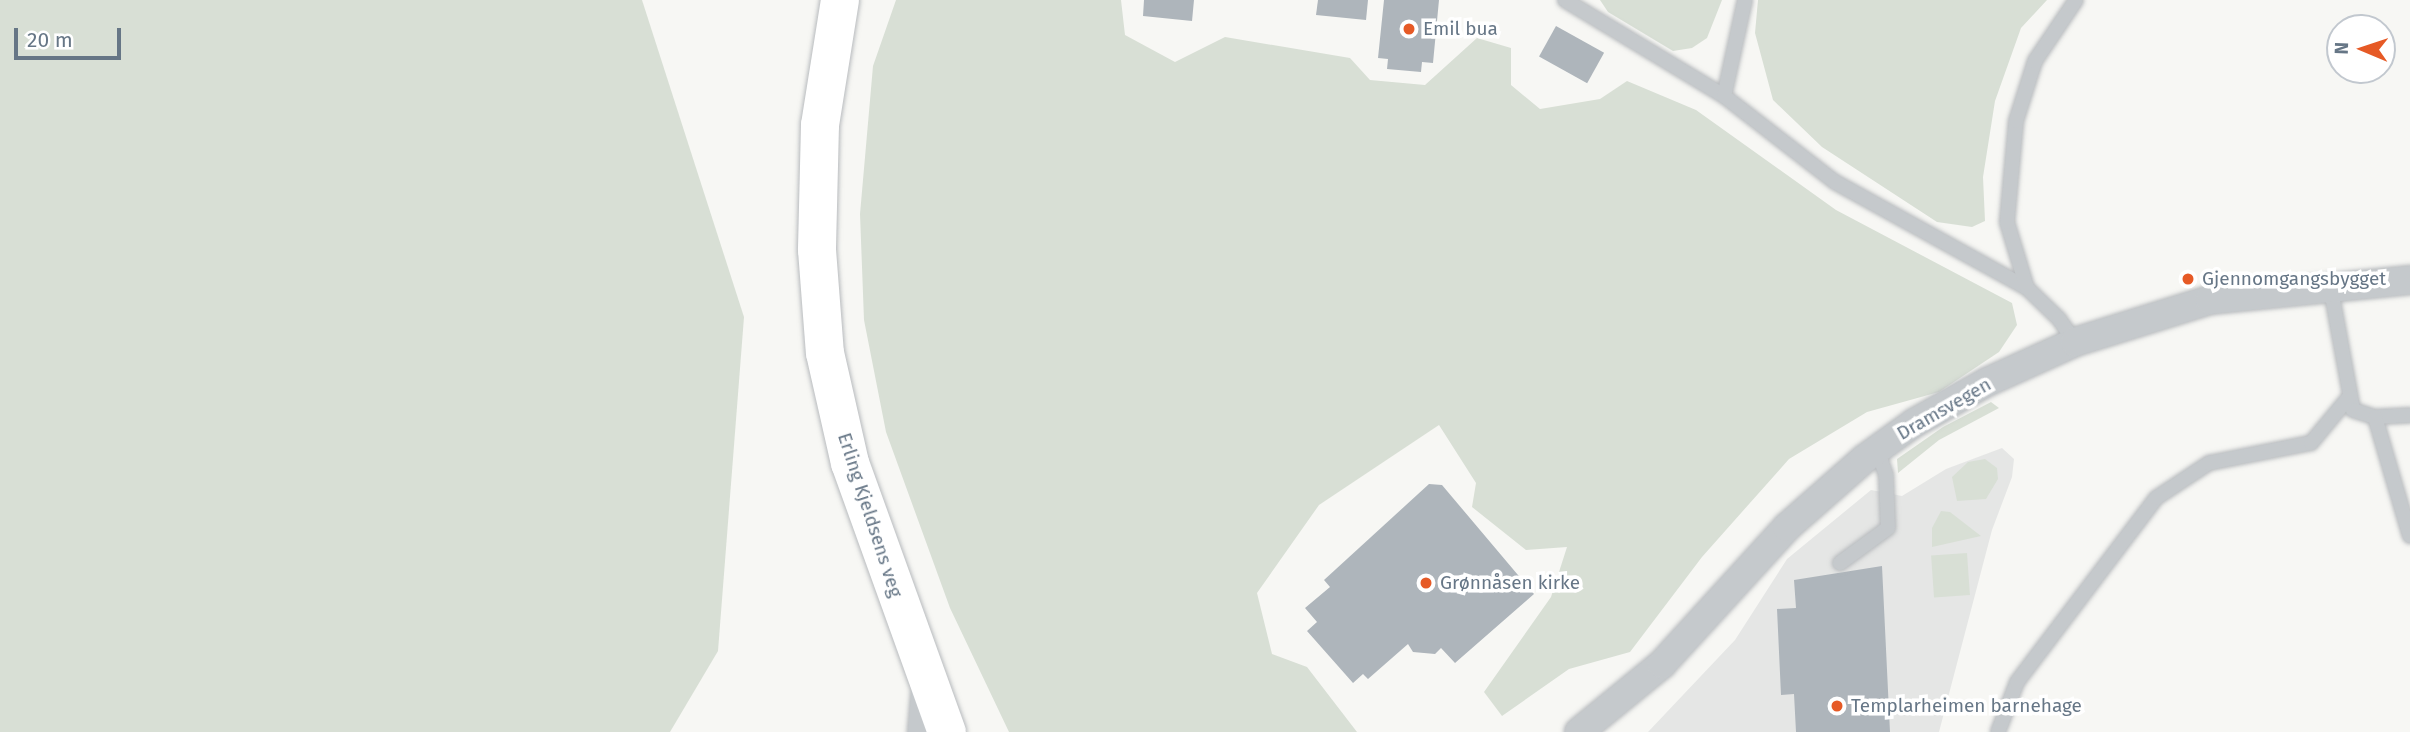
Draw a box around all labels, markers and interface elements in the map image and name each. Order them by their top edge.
scale bar [18,14,124,58]
north arrow [2326,14,2396,84]
place label: Emil bua [1423,18,1498,40]
marker: Emil bua [1401,21,1417,37]
text: 20 m [27,27,73,53]
text: N [2330,42,2353,55]
place label: Gjennomgangsbygget [2202,268,2386,290]
marker: Gjennomgangsbygget [2180,271,2196,287]
street label: Dramsvegen [1893,373,1995,445]
street label: Erling Kjeldsens veg [833,430,907,600]
place label: Grønnåsen kirke [1440,572,1580,594]
marker: Grønnåsen kirke [1418,575,1434,591]
place label: Templarheimen barnehage [1851,695,2082,717]
marker: Templarheimen barnehage [1829,698,1845,714]

